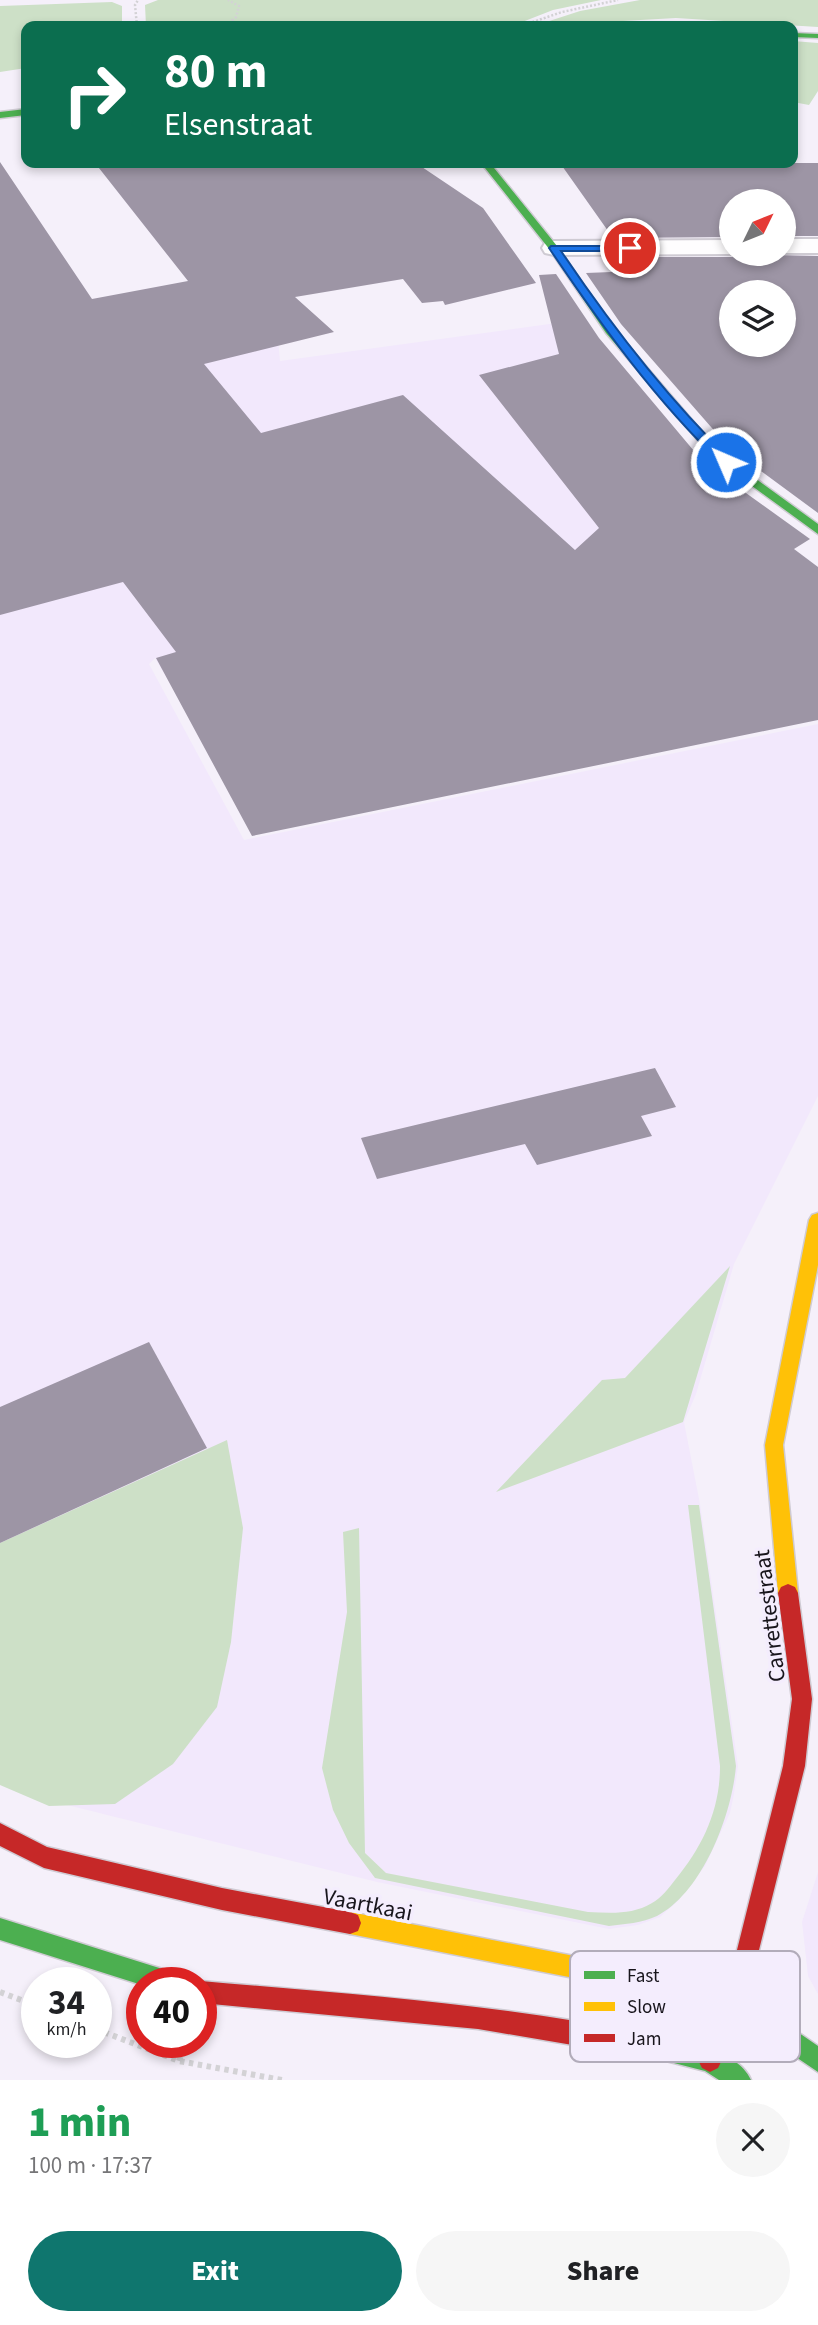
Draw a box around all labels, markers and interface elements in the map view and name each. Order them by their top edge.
text: 80 m [164,37,268,107]
icon: right [49,49,140,140]
text: Elsenstraat [164,102,312,148]
north arrow [719,189,796,266]
map controls [719,189,796,357]
pin [600,218,660,278]
icon: arrive [611,229,649,267]
button: layers [719,280,796,357]
position arrow [689,425,763,499]
street label: Carrettestraat [745,1548,794,1684]
street label: Vaartkaai [320,1880,415,1929]
legend [570,1951,800,2062]
text: Fast [627,1963,660,1990]
speed limit sign: 40 [126,1967,217,2058]
text: 34 [48,1978,85,2028]
text: Slow [627,1994,666,2021]
text: km/h [47,2017,86,2042]
text: Jam [627,2026,661,2053]
text: 1 min [28,2093,131,2153]
button: close [716,2103,790,2177]
text: 100 m · 17:37 [28,2149,152,2182]
button: Exit [28,2231,402,2311]
button: Share [416,2231,790,2311]

